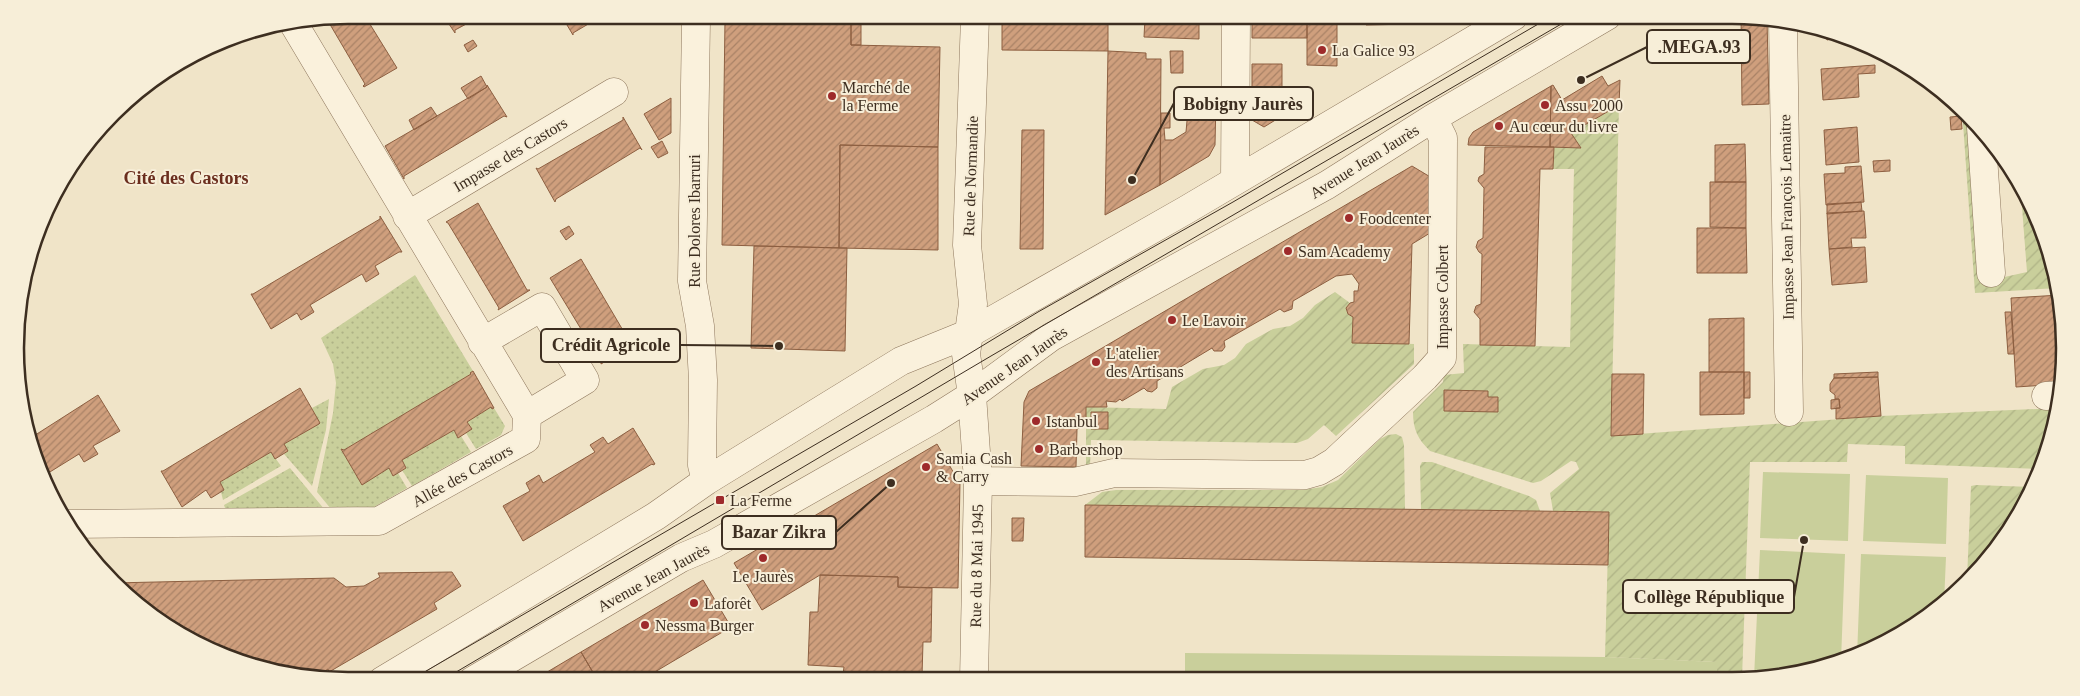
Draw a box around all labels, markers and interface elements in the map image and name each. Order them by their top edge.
callout: .MEGA.93 [1647,30,1750,63]
text: .MEGA.93 [1658,37,1741,57]
place label: La Galice 93 [1332,42,1415,59]
marker: La Galice 93 [1316,44,1328,56]
place label: Marché de la Ferme [842,79,910,114]
callout: Bobigny Jaurès [1174,87,1313,120]
marker: Marché de la Ferme [826,90,838,102]
text: Bobigny Jaurès [1183,94,1303,114]
place label: Assu 2000 [1555,97,1623,114]
marker: Assu 2000 [1539,99,1551,111]
street label: Impasse des Castors [450,114,571,196]
street label: Impasse Jean François Lemaitre [1776,114,1798,320]
street label: Rue de Normandie [960,115,981,237]
place label: Au cœur du livre [1509,118,1618,135]
marker: Au cœur du livre [1493,120,1505,132]
street label: Avenue Jean Jaurès [1307,121,1422,202]
street label: Rue Dolores Ibarruri [686,154,703,288]
district label: Cité des Castors [124,168,248,188]
place label: Foodcenter [1359,210,1432,227]
marker: Foodcenter [1343,212,1355,224]
place label: Sam Academy [1298,243,1391,261]
street label: Impasse Colbert [1434,244,1452,349]
marker: Sam Academy [1282,245,1294,257]
place label: Le Lavoir [1182,312,1246,329]
marker: Le Lavoir [1166,314,1178,326]
street label: Avenue Jean Jaurès [958,323,1070,408]
callout: Crédit Agricole [541,329,680,362]
text: Crédit Agricole [552,335,670,355]
place label: L'atelier des Artisans [1106,345,1184,380]
marker: L'atelier des Artisans [1090,356,1102,368]
place label: Istanbul [1046,413,1098,430]
marker: Istanbul [1030,415,1042,427]
street label: Allée des Castors [409,441,515,510]
place label: Barbershop [1049,441,1123,459]
marker: Barbershop [1033,443,1045,455]
place label: Samia Cash & Carry [936,450,1012,486]
marker: Samia Cash & Carry [920,461,932,473]
place label: La Ferme [730,492,792,509]
marker: La Ferme [714,494,726,506]
street label: Rue du 8 Mai 1945 [967,504,986,628]
callout: Bazar Zikra [722,516,836,549]
text: Bazar Zikra [732,522,826,542]
street label: Avenue Jean Jaurès [594,540,712,615]
marker: Le Jaurès [757,552,769,564]
place label: Le Jaurès [733,568,793,585]
callout: Collège République [1623,580,1794,613]
text: Collège République [1634,587,1784,607]
place label: Laforêt [704,595,752,612]
marker: Laforêt [688,597,700,609]
place label: Nessma Burger [655,617,754,635]
marker: Nessma Burger [639,619,651,631]

